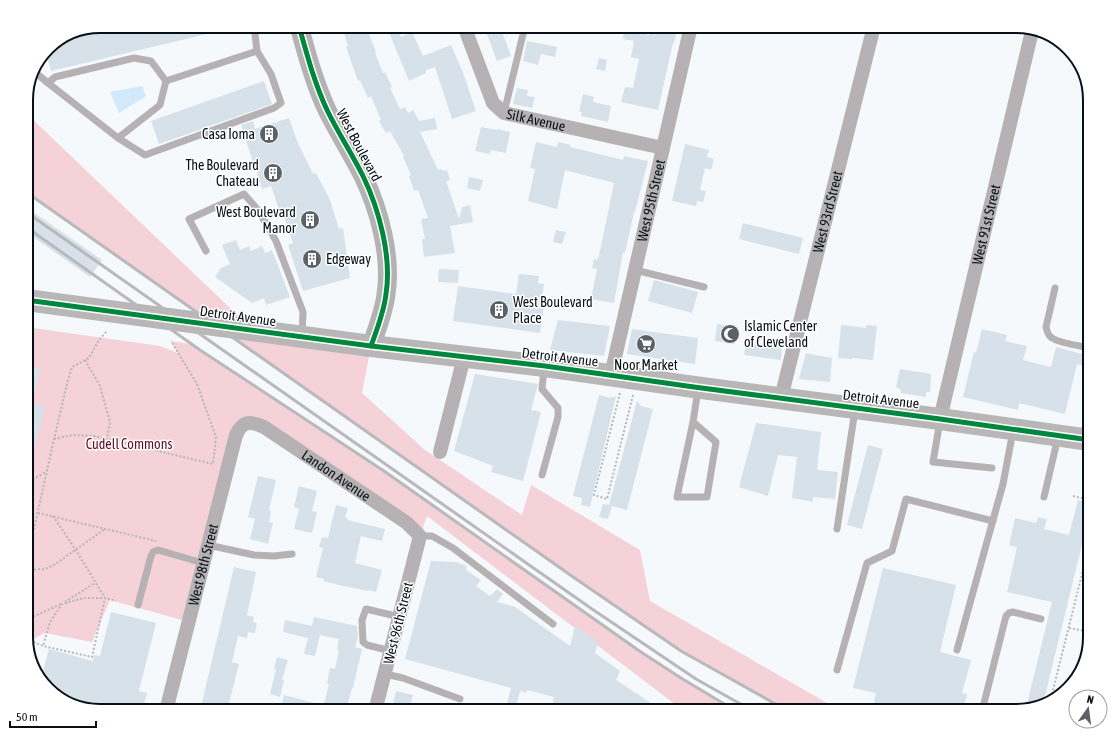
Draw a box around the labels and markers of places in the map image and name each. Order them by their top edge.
building icon: Casa Ioma [258,123,280,145]
place label: Casa Ioma [202,126,255,142]
place label: The Boulevard Chateau [185,157,259,189]
building icon: The Boulevard Chateau [262,162,284,184]
place label: West Boulevard Manor [216,204,297,236]
building icon: West Boulevard Manor [299,209,321,231]
building icon: Edgeway [301,248,323,270]
place label: Edgeway [326,251,371,267]
place label: West Boulevard Place [513,294,593,326]
building icon: West Boulevard Place [488,299,510,321]
place label: Islamic Center of Cleveland [744,318,818,350]
mosque icon: Islamic Center of Cleveland [719,323,741,345]
supermarket icon: Noor Market [635,333,657,355]
place label: Noor Market [614,357,678,373]

